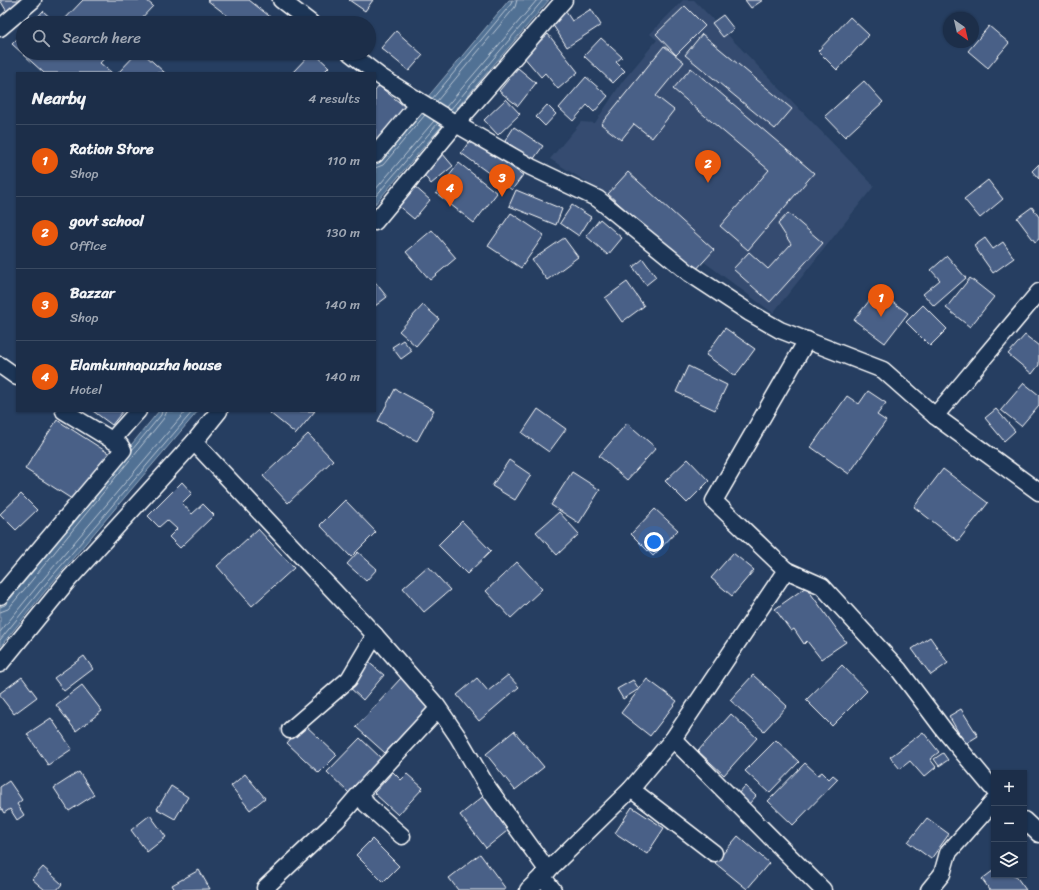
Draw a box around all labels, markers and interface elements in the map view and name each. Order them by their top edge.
north arrow [943,12,979,48]
search box [16,16,376,60]
text: Search here [62,25,141,51]
icon: search [30,27,52,49]
text: Nearby [32,83,86,113]
text: 4 results [308,87,360,110]
text: Ration Store [70,136,154,162]
text: 1 [42,149,48,172]
text: 110 m [327,149,360,172]
pin: 2 [695,150,721,183]
text: Shop [70,162,98,185]
pin: 3 [489,164,515,197]
pin: 4 [437,174,463,207]
text: govt school [70,208,144,234]
text: 2 [41,221,49,244]
text: 130 m [326,221,360,244]
text: Office [70,234,107,257]
text: Bazzar [70,280,115,306]
pin: 1 [868,284,894,317]
text: 3 [41,293,49,316]
text: 140 m [325,293,360,316]
text: Shop [70,306,98,329]
text: Elamkunnapuzha house [70,352,222,378]
text: 4 [41,365,49,388]
text: 140 m [325,365,360,388]
text: Hotel [70,378,102,401]
your location [644,532,664,552]
map controls [991,770,1027,878]
button: + [991,770,1027,806]
button: − [991,806,1027,842]
button: layers [991,842,1027,878]

